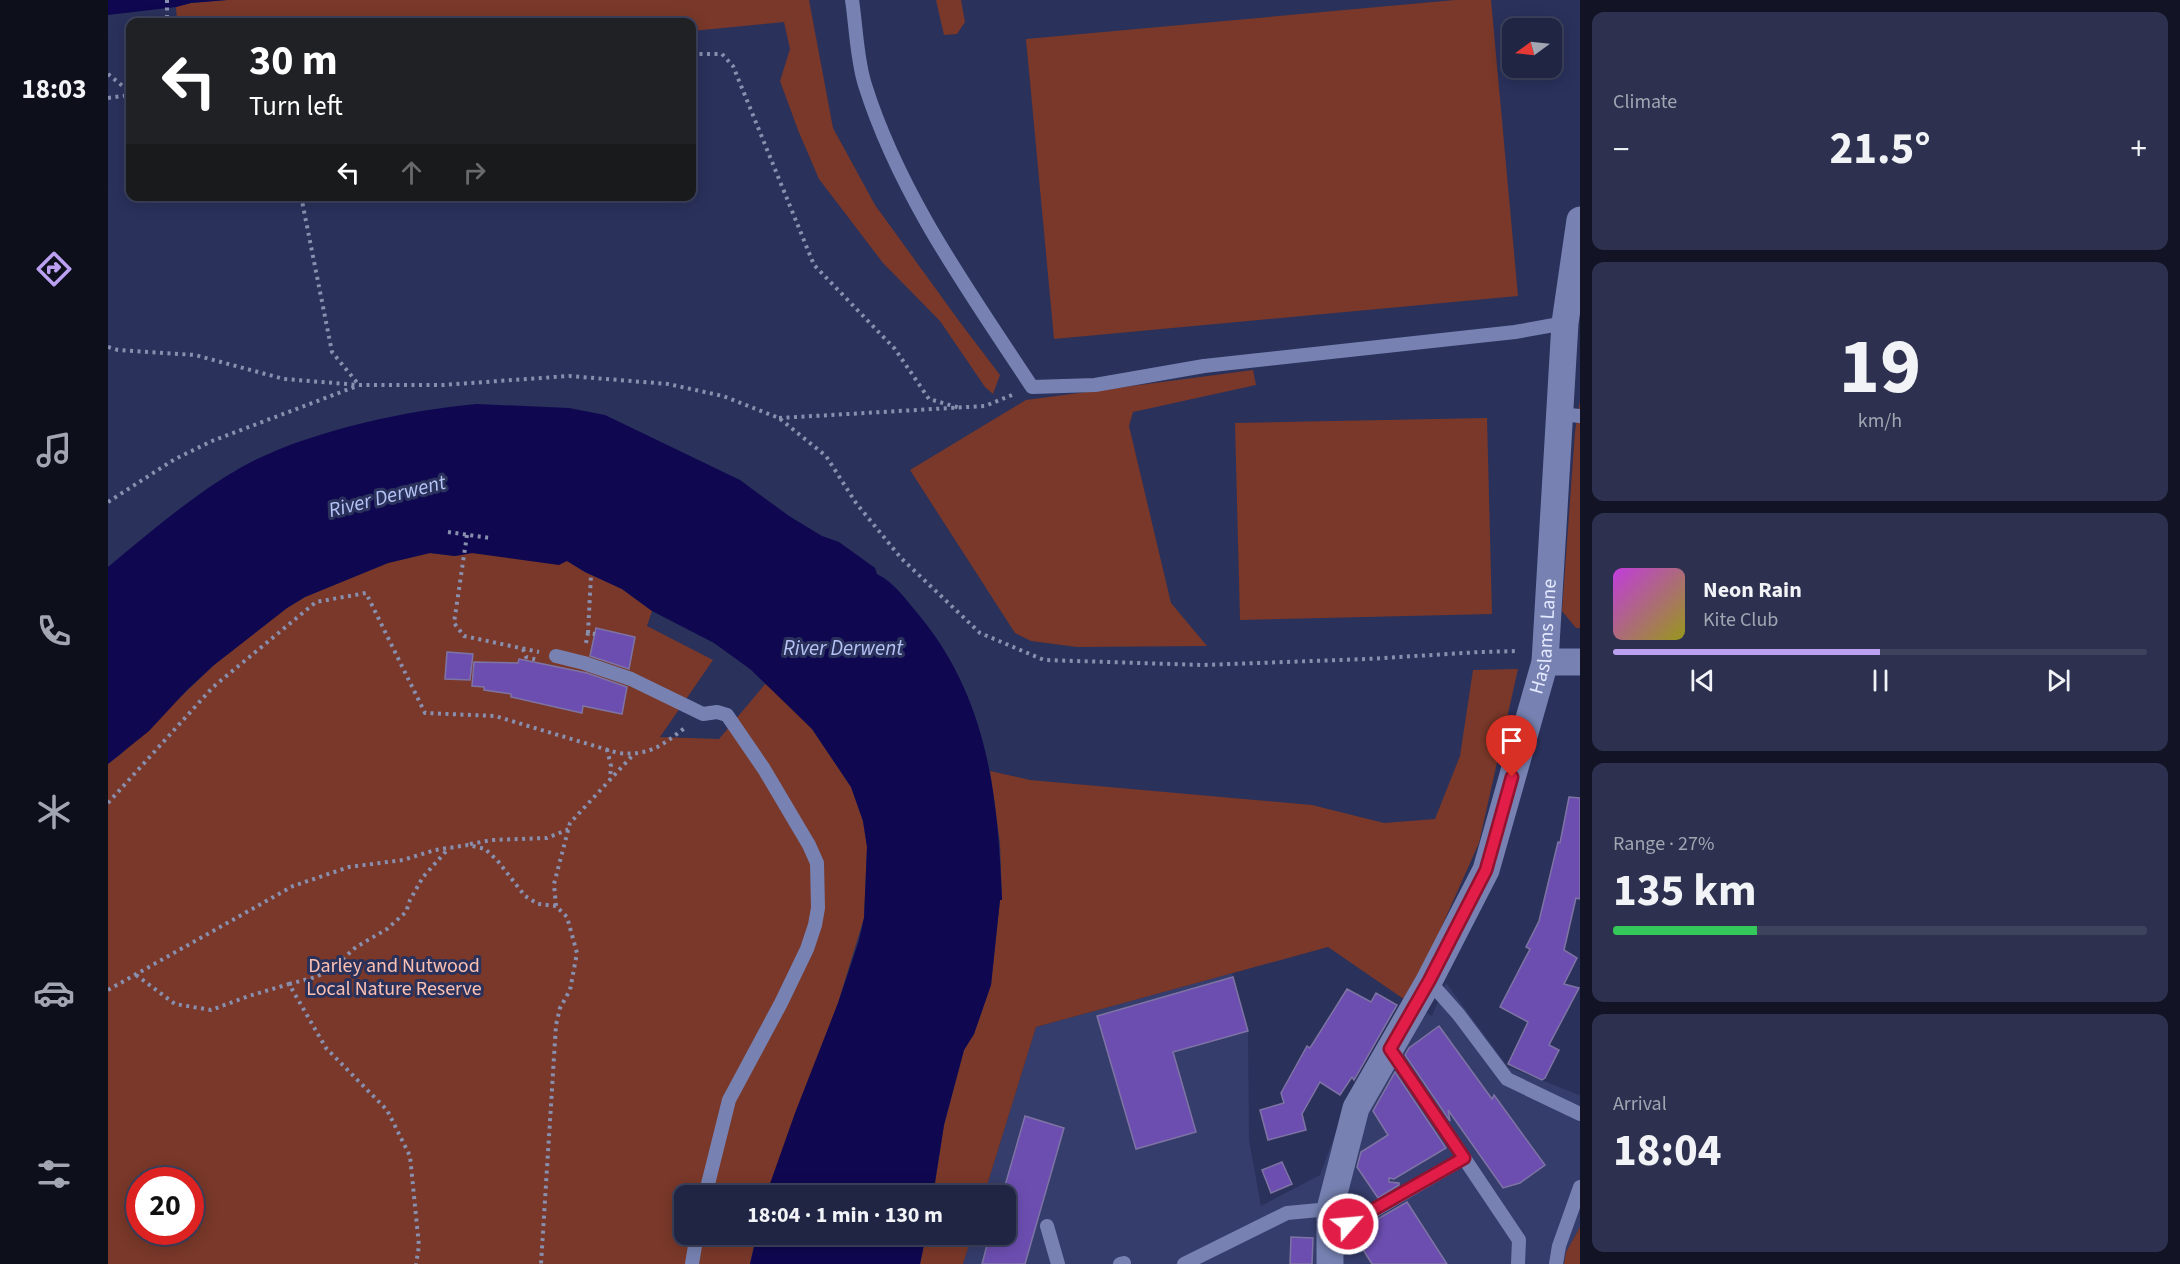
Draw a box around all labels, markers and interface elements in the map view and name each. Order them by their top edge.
north arrow [1502,18,1562,78]
map controls [1502,18,1562,78]
text: 30 m [249,31,338,91]
icon: left [150,42,228,120]
text: 18:03 [21,70,87,109]
text: Turn left [249,87,343,126]
text: Climate [1613,88,1677,116]
text: 21.5° [1829,117,1931,181]
text: − [1613,126,1629,173]
text: + [2131,126,2147,173]
icon: left [332,156,365,189]
icon: ahead [395,156,428,189]
icon: right [458,156,491,189]
icon: directions [33,248,75,290]
text: 19 [1839,312,1921,423]
text: km/h [1858,407,1902,435]
icon: music [33,429,75,471]
water label: River Derwent [325,467,450,525]
text: Neon Rain [1703,574,1802,606]
street label: Haslams Lane [1523,578,1564,698]
text: Kite Club [1703,606,1778,634]
icon: phone [33,610,75,652]
water label: River Derwent [783,633,904,663]
icon: previous [1686,664,1719,697]
icon: pause [1864,664,1897,697]
icon: next [2042,664,2075,697]
pin [1486,715,1537,777]
icon: arrive [1495,724,1528,757]
icon: climate [33,791,75,833]
text: Range · 27% [1613,830,1714,858]
text: 135 km [1613,859,1757,923]
park label: Darley and Nutwood Local Nature Reserve [306,952,482,1003]
icon: car [33,972,75,1014]
text: Arrival [1613,1090,1667,1118]
text: 18:04 [1613,1119,1722,1183]
icon: filters [33,1153,75,1195]
speed limit sign: 20 [126,1167,204,1245]
position arrow [1316,1192,1380,1256]
text: 18:04 · 1 min · 130 m [747,1199,943,1231]

